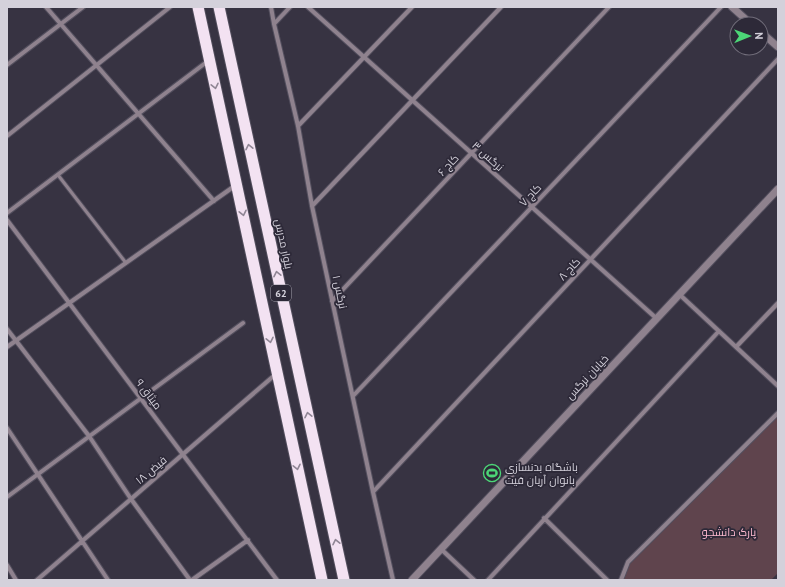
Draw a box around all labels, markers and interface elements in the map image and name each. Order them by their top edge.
north arrow [729,16,769,56]
text: N [752,32,766,40]
one-way arrow [211,83,219,89]
street label: نرگس ۳ [469,138,507,174]
one-way arrow [246,144,254,150]
street label: کاج ۶ [434,151,462,179]
street label: کاج ۷ [516,181,545,210]
one-way arrow [238,210,246,216]
street label: بلوار مدرس [272,218,296,270]
street label: کاج ۸ [555,255,584,284]
one-way arrow [274,271,282,277]
street label: نرگس ۱ [330,274,350,310]
road number: 62 [271,285,291,301]
one-way arrow [265,337,273,343]
street label: خیابان نرگس [563,352,611,402]
street label: میثاق ۹ [133,376,165,412]
one-way arrow [304,412,312,418]
street label: فیض ۱۸ [132,453,170,487]
place label: باشگاه بدنسازی بانوان آریان فیت [505,460,578,487]
sports icon: باشگاه بدنسازی بانوان آریان فیت [482,463,502,483]
one-way arrow [293,464,301,471]
park label: پارک دانشجو [702,525,756,539]
one-way arrow [332,539,340,545]

